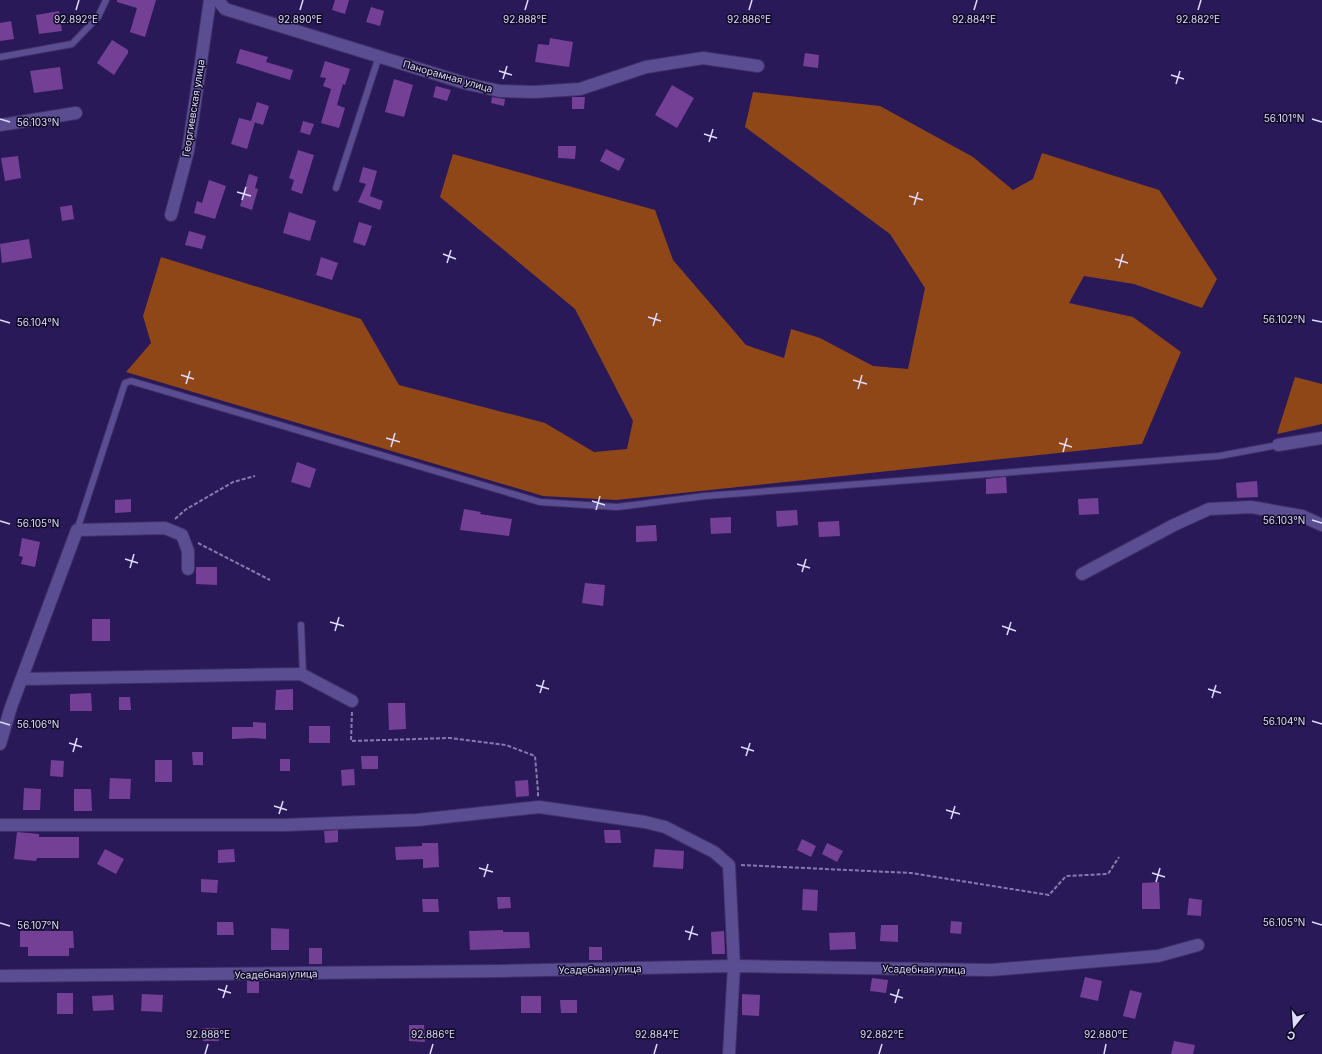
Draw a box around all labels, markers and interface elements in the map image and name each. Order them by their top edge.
text: 92.892°E [54,13,98,25]
text: 92.890°E [278,13,322,25]
text: 92.888°E [503,13,547,25]
text: 92.886°E [727,13,771,25]
text: 92.884°E [952,13,996,25]
text: 92.882°E [1176,13,1220,25]
street label: Панорамная улица [402,57,494,95]
street label: Георгиевская улица [179,58,207,158]
text: 56.101°N [1264,112,1304,124]
text: 56.103°N [17,116,59,128]
text: 56.102°N [1263,313,1305,325]
text: 56.104°N [17,316,59,328]
text: 56.103°N [1263,514,1305,526]
text: 56.105°N [17,517,59,529]
text: 56.104°N [1263,715,1305,727]
text: 56.106°N [17,718,59,730]
text: 56.105°N [1263,916,1305,928]
text: 56.107°N [17,919,59,931]
street label: Усадебная улица [558,962,642,976]
street label: Усадебная улица [882,962,966,976]
street label: Усадебная улица [234,967,318,981]
north arrow [1274,1006,1314,1046]
text: 92.888°E [186,1028,230,1040]
text: 92.886°E [411,1028,455,1040]
text: 92.884°E [635,1028,679,1040]
text: 92.882°E [860,1028,904,1040]
text: 92.880°E [1084,1028,1128,1040]
text: С [1285,1028,1297,1043]

